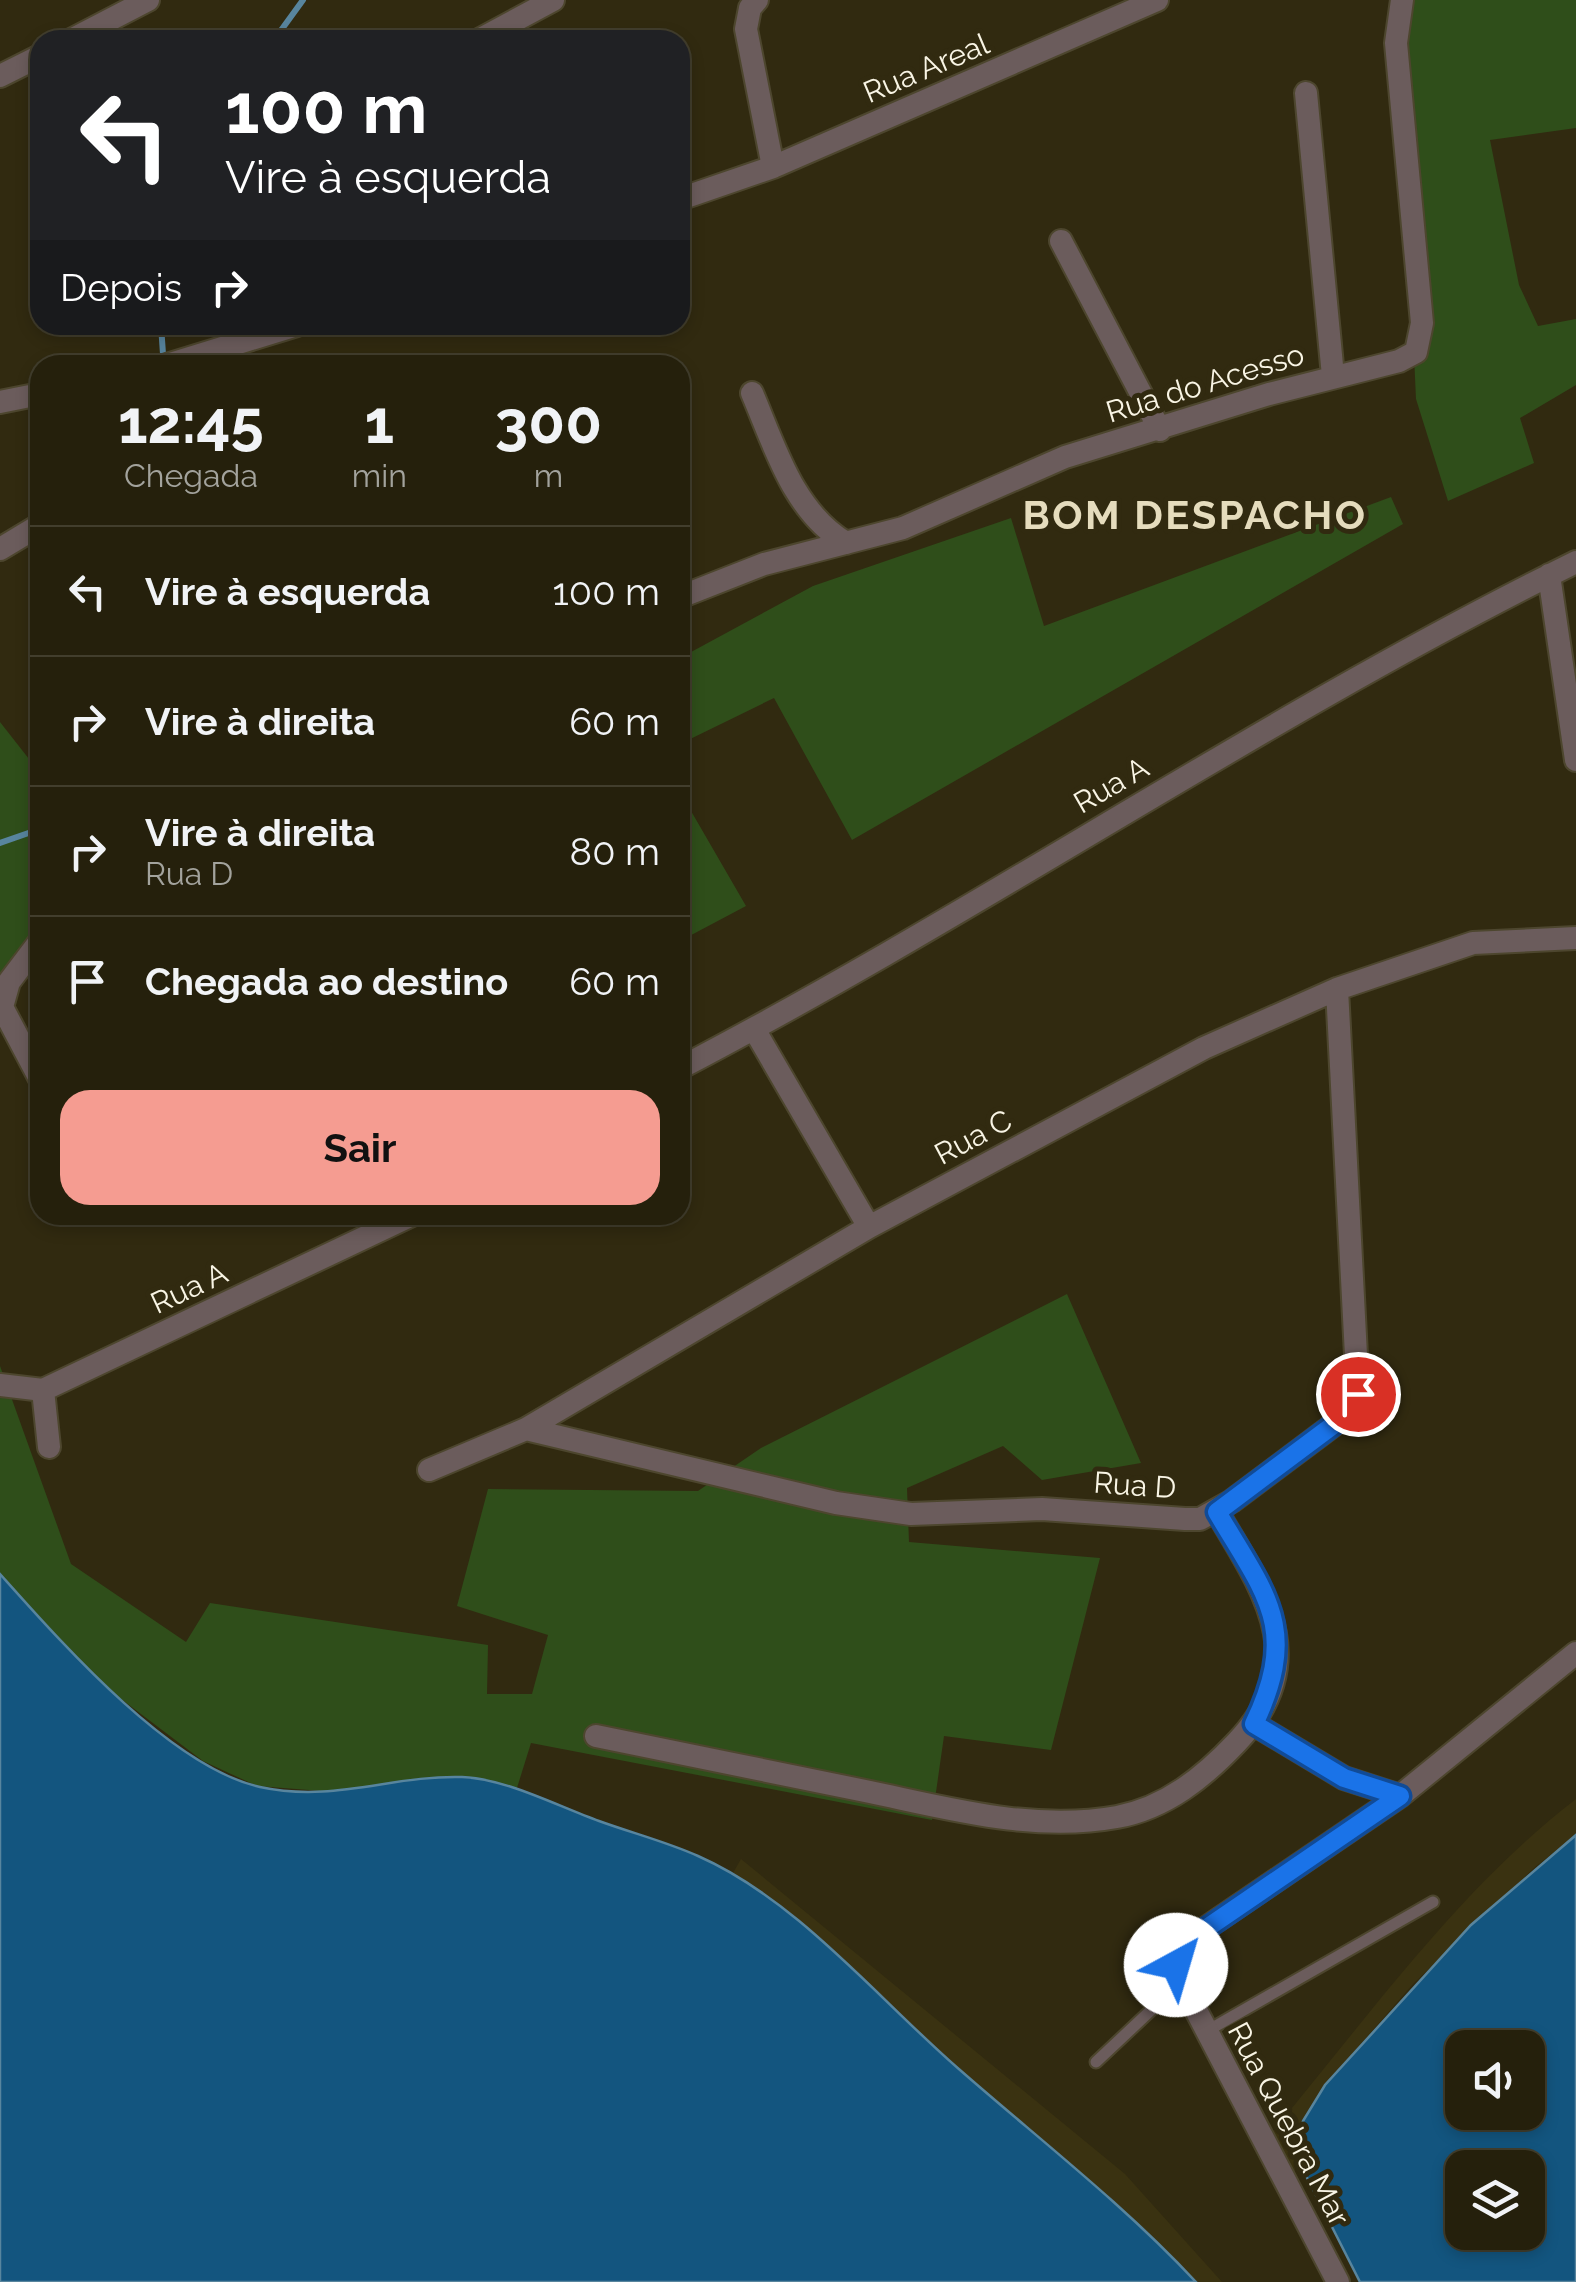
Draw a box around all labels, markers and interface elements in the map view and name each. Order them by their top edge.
street label: Rua Areal [858,26,995,110]
text: 100 m [225,67,428,149]
icon: left [60,70,190,200]
text: Vire à esquerda [225,151,551,204]
icon: right [202,260,257,315]
text: Depois [60,265,182,310]
street label: Rua do Acesso [1102,336,1308,430]
text: 12:45 [118,387,264,457]
text: 1 [364,387,394,457]
text: 300 [495,387,602,457]
text: Chegada [124,457,258,494]
text: min [352,457,407,494]
text: m [534,457,563,494]
district label: BOM DESPACHO [1023,491,1367,538]
icon: left [60,564,115,619]
text: Vire à esquerda [145,569,430,614]
text: 100 m [553,569,660,614]
icon: right [60,694,115,749]
text: Vire à direita [145,699,375,744]
text: 60 m [569,699,660,744]
street label: Rua A [1067,750,1155,820]
text: Vire à direita [145,810,375,855]
icon: right [60,824,115,879]
text: 80 m [570,829,660,874]
text: Rua D [145,855,233,892]
icon: arrive [60,954,115,1009]
text: Chegada ao destino [145,959,508,1004]
text: 60 m [569,959,660,1004]
button: Sair [60,1090,660,1205]
street label: Rua C [929,1102,1017,1172]
street label: Rua A [145,1255,233,1321]
pin [1316,1352,1401,1437]
icon: arrive [1331,1367,1386,1422]
street label: Rua D [1093,1465,1177,1505]
position arrow [1124,1913,1228,2017]
street label: Rua Quebra Mar [1221,2016,1358,2232]
map controls [1445,2030,1545,2250]
button: sound [1445,2030,1545,2130]
button: layers [1445,2150,1545,2250]

